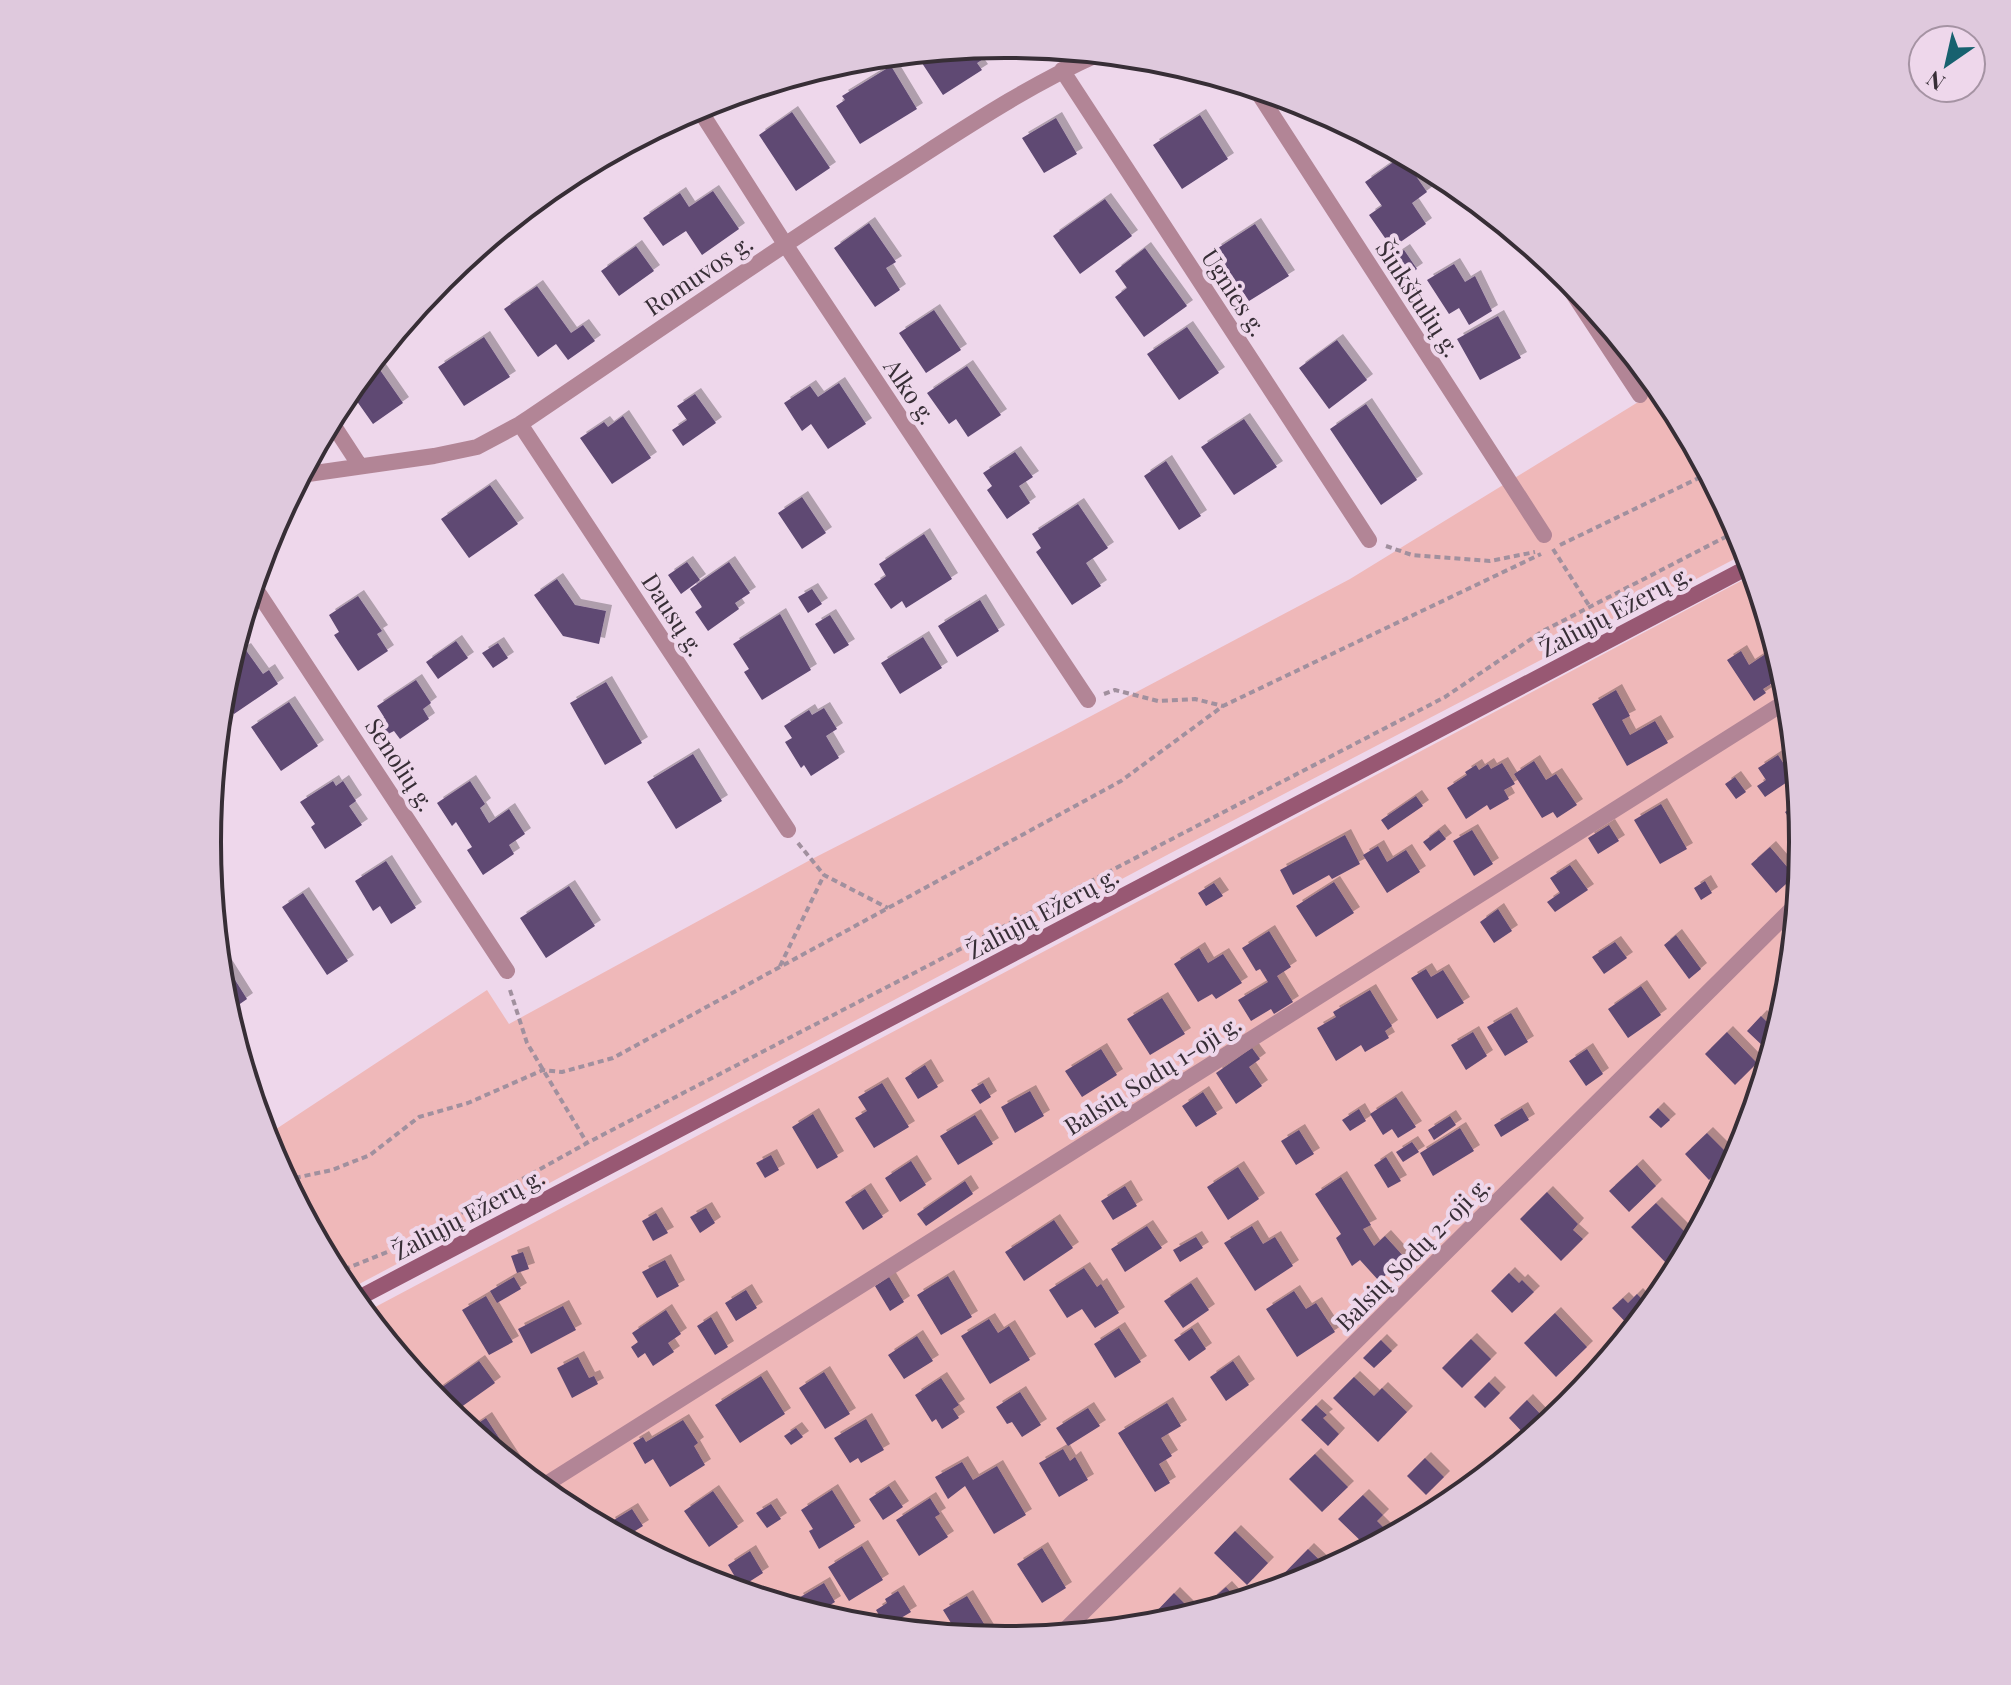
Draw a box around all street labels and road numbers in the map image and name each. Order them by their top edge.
street label: Romuvos g. [638,226,758,322]
street label: Šiukštulių g. [1369,234,1469,362]
street label: Ugnies g. [1195,242,1275,342]
street label: Alko g. [877,351,945,430]
street label: Žaliųjų Ežerų g. [1533,556,1697,664]
street label: Dausų g. [635,566,713,662]
street label: Senolių g. [359,711,443,817]
street label: Žaliųjų Ežerų g. [960,858,1124,966]
street label: Balsių Sodų 1-oji g. [1057,1007,1247,1141]
street label: Žaliųjų Ežerų g. [386,1159,550,1267]
street label: Balsių Sodų 2-oji g. [1328,1169,1496,1337]

